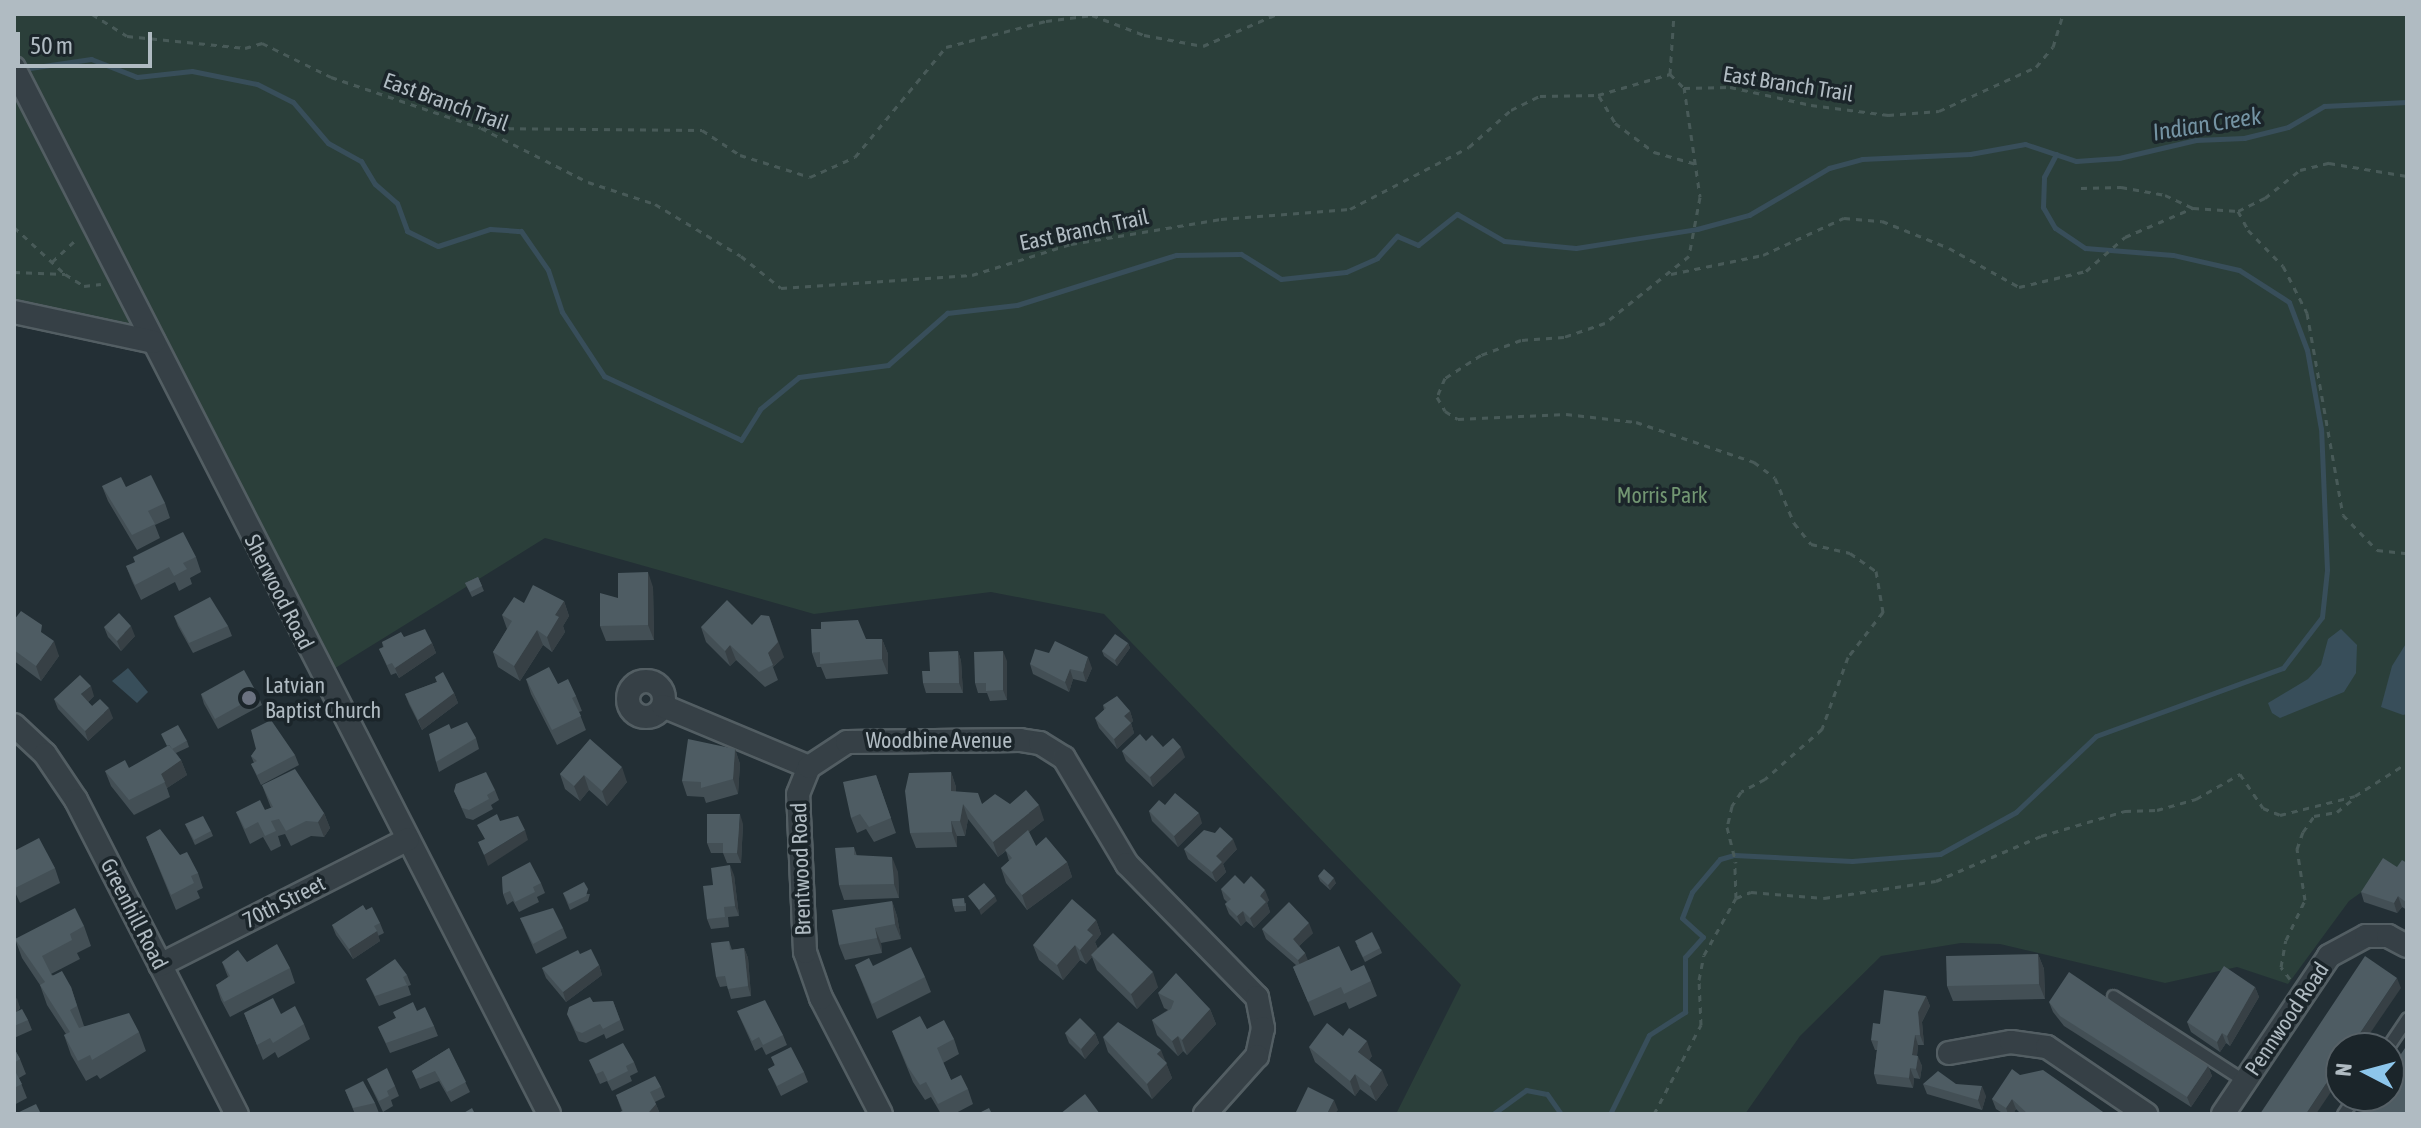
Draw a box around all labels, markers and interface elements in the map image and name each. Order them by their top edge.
scale bar [20,16,156,66]
text: 50 m [30,32,73,59]
street label: East Branch Trail [1721,61,1855,107]
street label: East Branch Trail [380,67,512,137]
water label: Indian Creek [2151,101,2263,147]
street label: East Branch Trail [1017,203,1151,257]
park label: Morris Park [1617,483,1707,509]
street label: Sherwood Road [239,530,319,654]
place label: Latvian Baptist Church [265,672,381,724]
marker: Latvian Baptist Church [240,689,258,707]
street label: Woodbine Avenue [866,728,1012,754]
street label: Brentwood Road [785,802,817,936]
street label: Greenhill Road [95,854,173,974]
street label: 70th Street [238,870,330,934]
street label: Pennwood Road [2239,957,2335,1081]
north arrow [2325,1032,2405,1112]
text: N [2330,1062,2357,1078]

